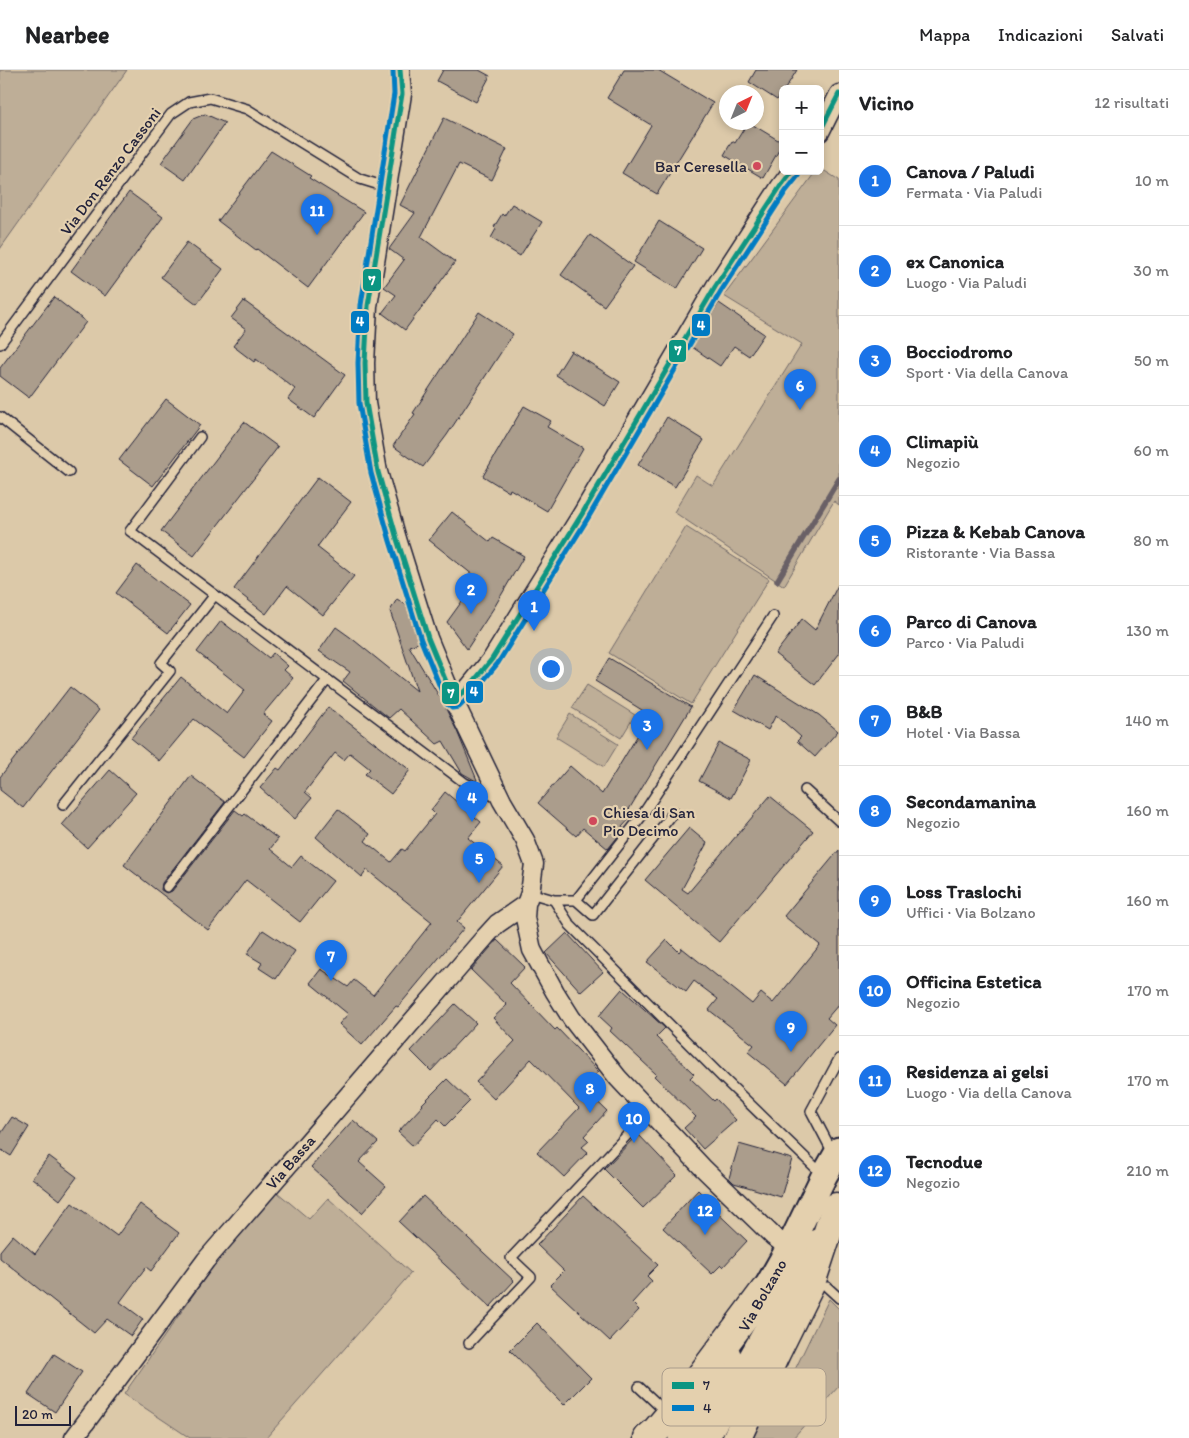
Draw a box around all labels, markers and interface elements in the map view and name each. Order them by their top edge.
text: Nearbee [25,20,109,49]
text: Mappa [919,24,970,46]
text: Indicazioni [998,24,1083,46]
text: Salvati [1111,24,1164,46]
north arrow [719,85,764,130]
map controls [779,85,824,175]
button: + [779,85,824,130]
text: Vicino [859,90,914,115]
text: 12 risultati [1094,93,1169,112]
street label: Via Don Renzo Cassoni [56,104,165,239]
button: − [779,130,824,175]
place label: Bar Ceresella [655,157,747,176]
marker: Bar Ceresella [751,160,763,172]
text: Canova / Paludi [906,160,1035,183]
text: 1 [871,171,879,190]
text: 10 m [1135,171,1169,190]
text: Fermata · Via Paludi [906,183,1042,202]
pin: 11 [301,194,333,235]
text: ex Canonica [906,250,1004,273]
text: 2 [871,261,879,280]
text: 30 m [1133,261,1169,280]
line badge: 7 [362,268,382,292]
text: 7 [368,272,376,289]
text: Luogo · Via Paludi [906,273,1027,292]
line badge: 4 [350,310,370,334]
text: 4 [356,313,365,330]
line badge: 4 [691,313,711,337]
text: 4 [697,317,706,334]
line badge: 7 [668,339,687,363]
text: Bocciodromo [906,340,1013,363]
text: 7 [674,342,682,359]
text: 3 [871,351,879,370]
text: 50 m [1134,351,1169,370]
text: Sport · Via della Canova [906,363,1068,382]
pin: 6 [784,369,816,410]
text: Climapiù [906,430,979,453]
text: 4 [870,441,880,460]
text: 60 m [1134,441,1169,460]
text: Negozio [906,453,960,472]
text: Pizza & Kebab Canova [906,520,1085,543]
text: 5 [871,531,879,550]
text: 80 m [1133,531,1169,550]
text: Ristorante · Via Bassa [906,543,1055,562]
pin: 2 [455,573,487,614]
pin: 1 [518,590,550,631]
text: Parco di Canova [906,610,1037,633]
text: 6 [871,621,879,640]
text: 130 m [1126,621,1169,640]
text: Parco · Via Paludi [906,633,1024,652]
your location [538,656,564,682]
line badge: 4 [465,680,484,704]
line badge: 7 [441,681,460,705]
text: 4 [470,683,479,700]
text: 7 [447,685,455,702]
text: B&B [906,700,943,723]
pin: 3 [631,709,663,750]
text: 7 [871,711,879,730]
text: 140 m [1125,711,1169,730]
text: Hotel · Via Bassa [906,723,1020,742]
pin: 4 [456,781,488,822]
text: Secondamanina [906,790,1036,813]
text: 8 [871,801,879,820]
text: 160 m [1126,801,1169,820]
place label: Chiesa di San Pio Decimo [603,803,695,840]
text: Negozio [906,813,960,832]
marker: Chiesa di San Pio Decimo [587,815,599,827]
pin: 5 [463,842,495,883]
text: Loss Traslochi [906,880,1022,903]
text: 9 [871,891,879,910]
text: 160 m [1126,891,1169,910]
text: Uffici · Via Bolzano [906,903,1036,922]
pin: 7 [315,940,347,981]
text: Officina Estetica [906,970,1042,993]
text: 10 [866,981,884,1000]
text: 170 m [1127,981,1169,1000]
text: Negozio [906,993,960,1012]
pin: 9 [775,1011,807,1052]
text: Residenza ai gelsi [906,1060,1049,1083]
text: 11 [868,1071,882,1090]
text: 170 m [1127,1071,1169,1090]
pin: 8 [574,1072,606,1113]
text: Luogo · Via della Canova [906,1083,1072,1102]
pin: 10 [618,1102,650,1143]
street label: Via Bassa [262,1131,320,1193]
text: Tecnodue [906,1150,983,1173]
text: 12 [867,1161,883,1180]
text: 210 m [1126,1161,1169,1180]
text: Negozio [906,1173,960,1192]
pin: 12 [689,1194,721,1235]
street label: Via Bolzano [734,1256,791,1335]
legend [662,1368,826,1426]
text: 7 [703,1377,710,1394]
text: 4 [703,1400,712,1417]
scale bar [15,1403,71,1426]
text: 20 m [22,1406,53,1423]

